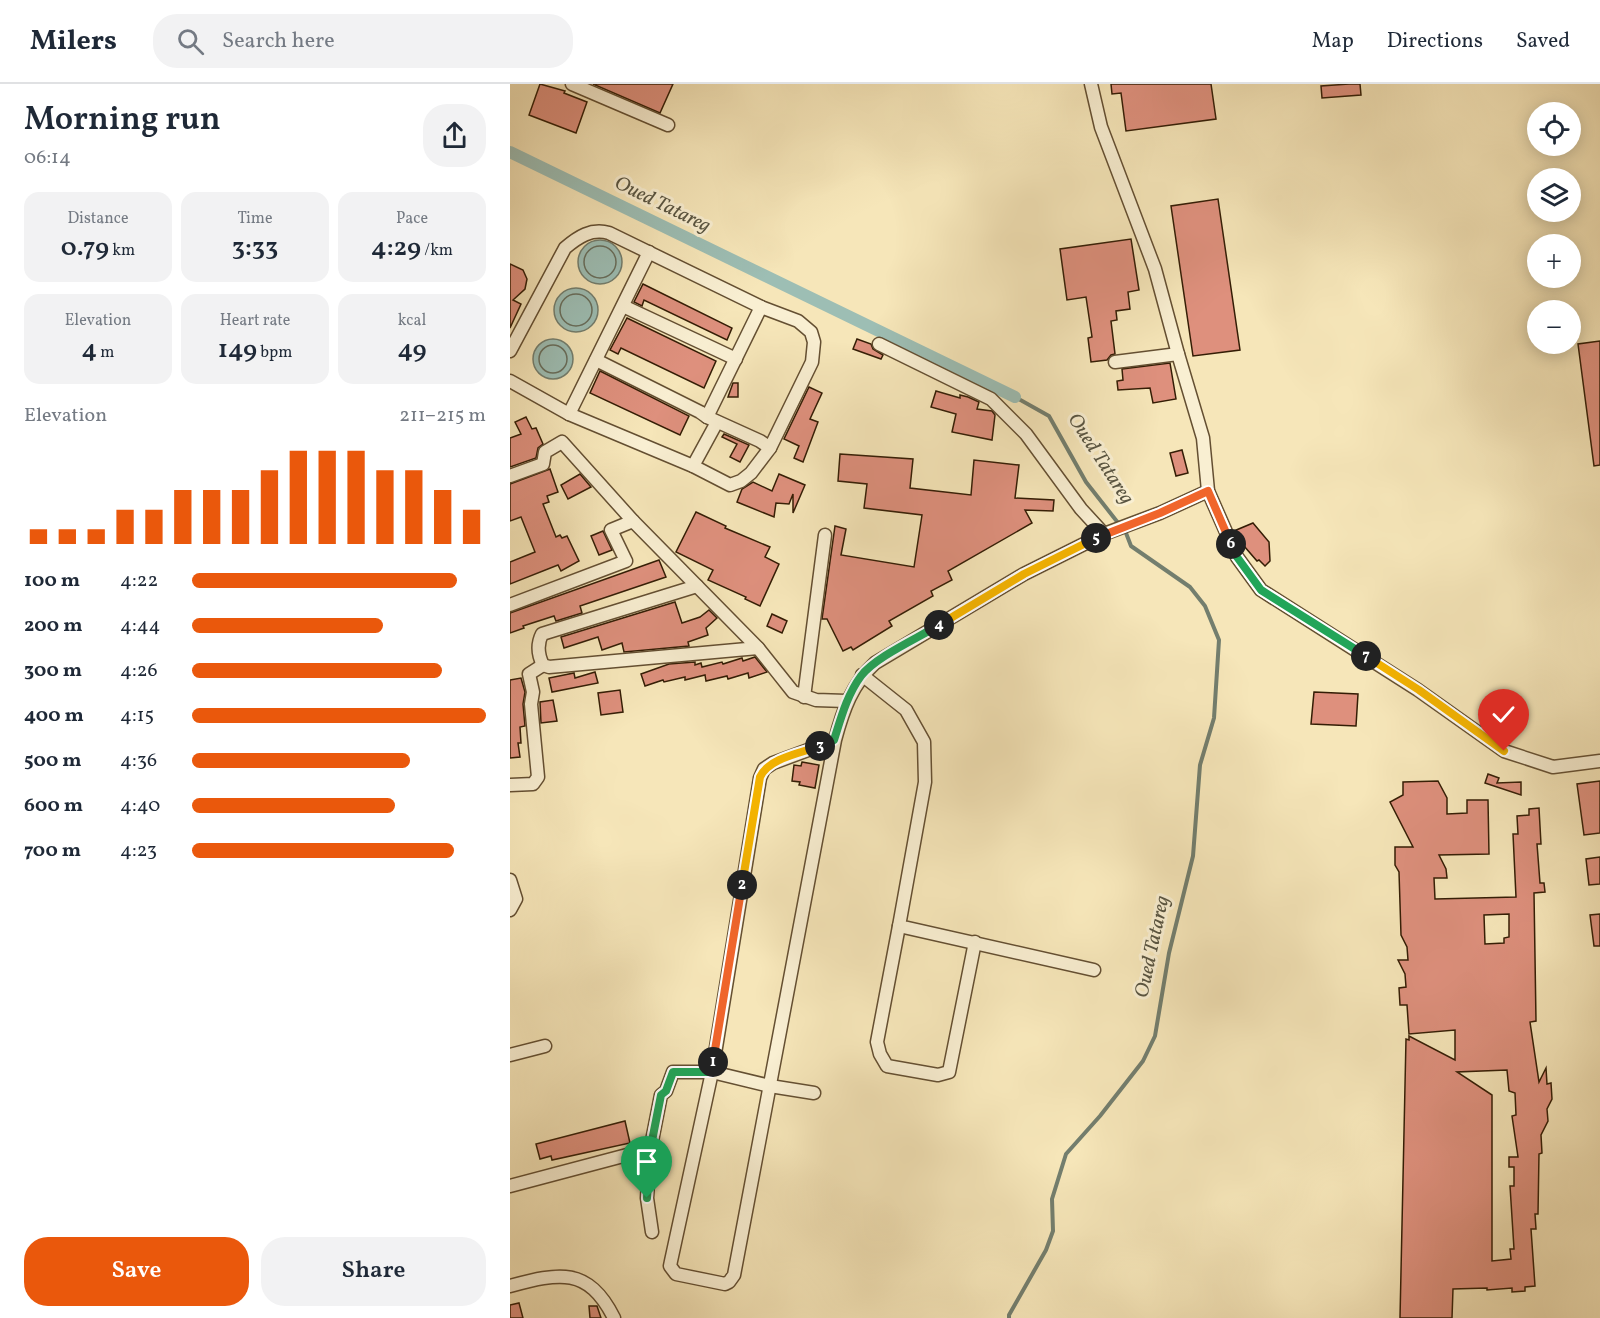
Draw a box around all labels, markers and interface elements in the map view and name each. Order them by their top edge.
search box [153,14,573,68]
text: Milers [30,22,117,61]
icon: search [174,25,207,58]
text: Search here [222,26,335,57]
text: Map [1312,27,1354,56]
text: Directions [1387,27,1483,56]
text: Saved [1516,27,1570,56]
text: Morning run [24,98,221,144]
map controls [1527,102,1581,354]
button: locate [1527,102,1581,156]
button: share [423,104,486,167]
text: 06:14 [24,144,71,172]
button: layers [1527,168,1581,222]
water label: Oued Tatareg [609,170,715,240]
text: Distance [67,208,129,230]
text: Time [237,208,273,230]
text: Pace [396,208,428,230]
text: 0.79 [61,230,109,266]
text: 3:33 [232,230,278,266]
text: 4:29 [371,230,421,266]
button: + [1527,234,1581,288]
text: km [109,240,135,262]
text: /km [421,240,453,262]
button: − [1527,300,1581,354]
text: Elevation [65,310,131,332]
text: Heart rate [220,310,290,332]
text: kcal [398,310,426,332]
text: 4 [81,332,97,368]
text: 149 [218,332,257,368]
text: 49 [397,332,427,368]
text: m [97,342,115,364]
text: bpm [257,342,292,364]
text: Elevation [24,402,107,430]
text: 211–215 m [399,402,486,430]
water label: Oued Tatareg [1060,408,1140,510]
pin: 5 [1081,523,1111,553]
text: 5 [1092,527,1100,549]
pin: 6 [1216,529,1246,559]
text: 6 [1227,533,1235,555]
text: 100 m [24,567,80,595]
text: 4:22 [120,567,158,595]
pin: 4 [924,610,954,640]
text: 200 m [24,612,82,640]
text: 4:44 [120,612,161,640]
text: 4 [934,614,944,636]
pin: 7 [1351,641,1381,671]
text: 7 [1362,645,1370,667]
text: 300 m [24,657,82,685]
text: 4:26 [120,657,158,685]
pin [1478,689,1529,751]
icon: check [1487,698,1520,731]
text: 400 m [24,702,84,730]
text: 4:15 [120,702,154,730]
pin: 3 [805,731,835,761]
text: 3 [816,735,824,757]
text: 500 m [24,747,82,775]
text: 4:36 [120,747,157,775]
text: 600 m [24,792,83,820]
text: 4:40 [120,792,160,820]
text: 700 m [24,837,81,865]
text: 4:23 [120,837,157,865]
pin: 2 [727,870,757,900]
text: 2 [738,874,746,896]
water label: Oued Tatareg [1129,893,1178,1001]
pin: 1 [698,1047,728,1077]
text: 1 [710,1051,716,1073]
pin [621,1136,672,1198]
icon: arrive [630,1145,663,1178]
button: Save [24,1237,249,1306]
button: Share [261,1237,486,1306]

